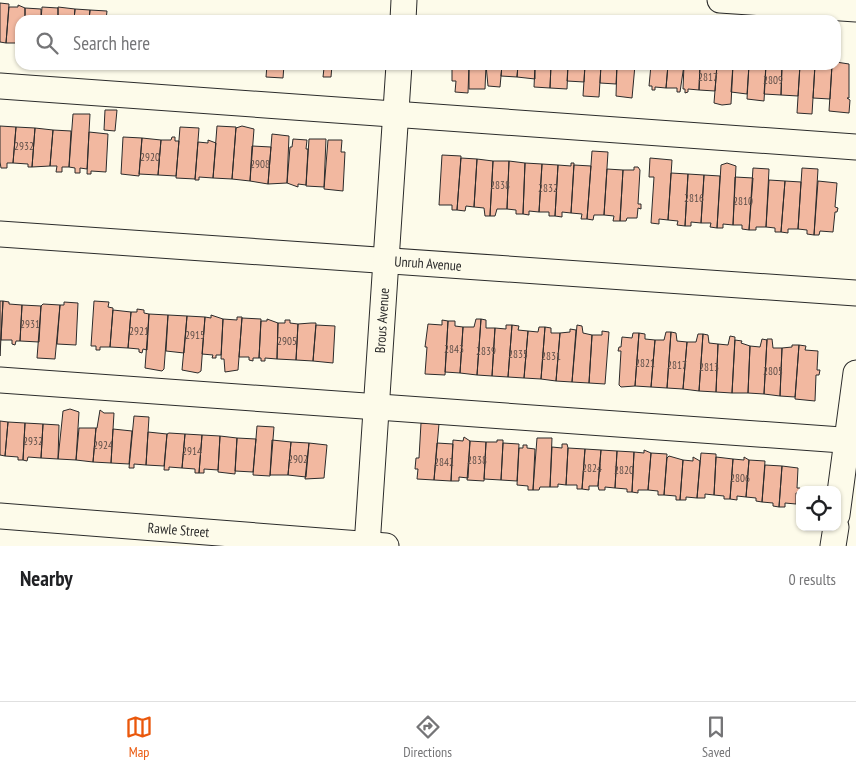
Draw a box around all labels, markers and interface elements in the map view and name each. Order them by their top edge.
search box [15,15,841,70]
icon: search [33,29,61,57]
text: Search here [73,31,150,55]
house number: 2817 [698,70,718,84]
house number: 2809 [763,73,783,87]
house number: 2932 [14,139,34,153]
house number: 2920 [140,150,160,164]
house number: 2908 [250,157,270,171]
house number: 2838 [490,178,510,192]
house number: 2832 [538,181,558,195]
house number: 2816 [684,191,704,205]
house number: 2810 [733,194,753,208]
street label: Unruh Avenue [394,252,463,275]
street label: Brous Avenue [371,287,393,354]
house number: 2931 [20,317,40,331]
house number: 2921 [129,324,149,338]
house number: 2915 [185,328,205,342]
house number: 2905 [277,334,297,348]
house number: 2843 [444,342,464,356]
house number: 2839 [476,344,496,358]
house number: 2835 [508,347,528,361]
house number: 2831 [541,349,561,363]
house number: 2821 [635,356,655,370]
house number: 2817 [667,358,687,372]
house number: 2813 [699,360,719,374]
house number: 2805 [763,364,783,378]
house number: 2932 [23,434,43,448]
house number: 2924 [93,438,113,452]
house number: 2914 [182,444,202,458]
house number: 2902 [288,452,308,466]
house number: 2838 [467,453,487,467]
house number: 2842 [434,455,454,469]
house number: 2824 [582,461,602,475]
house number: 2820 [614,463,634,477]
house number: 2806 [730,471,750,485]
map controls [796,486,841,531]
button: locate [796,486,841,531]
street label: Rawle Street [147,519,210,541]
text: Nearby [20,565,73,592]
text: 0 results [789,569,836,589]
tab: Map [125,713,153,761]
tab: Directions [403,713,452,761]
tab: Saved [702,713,731,761]

